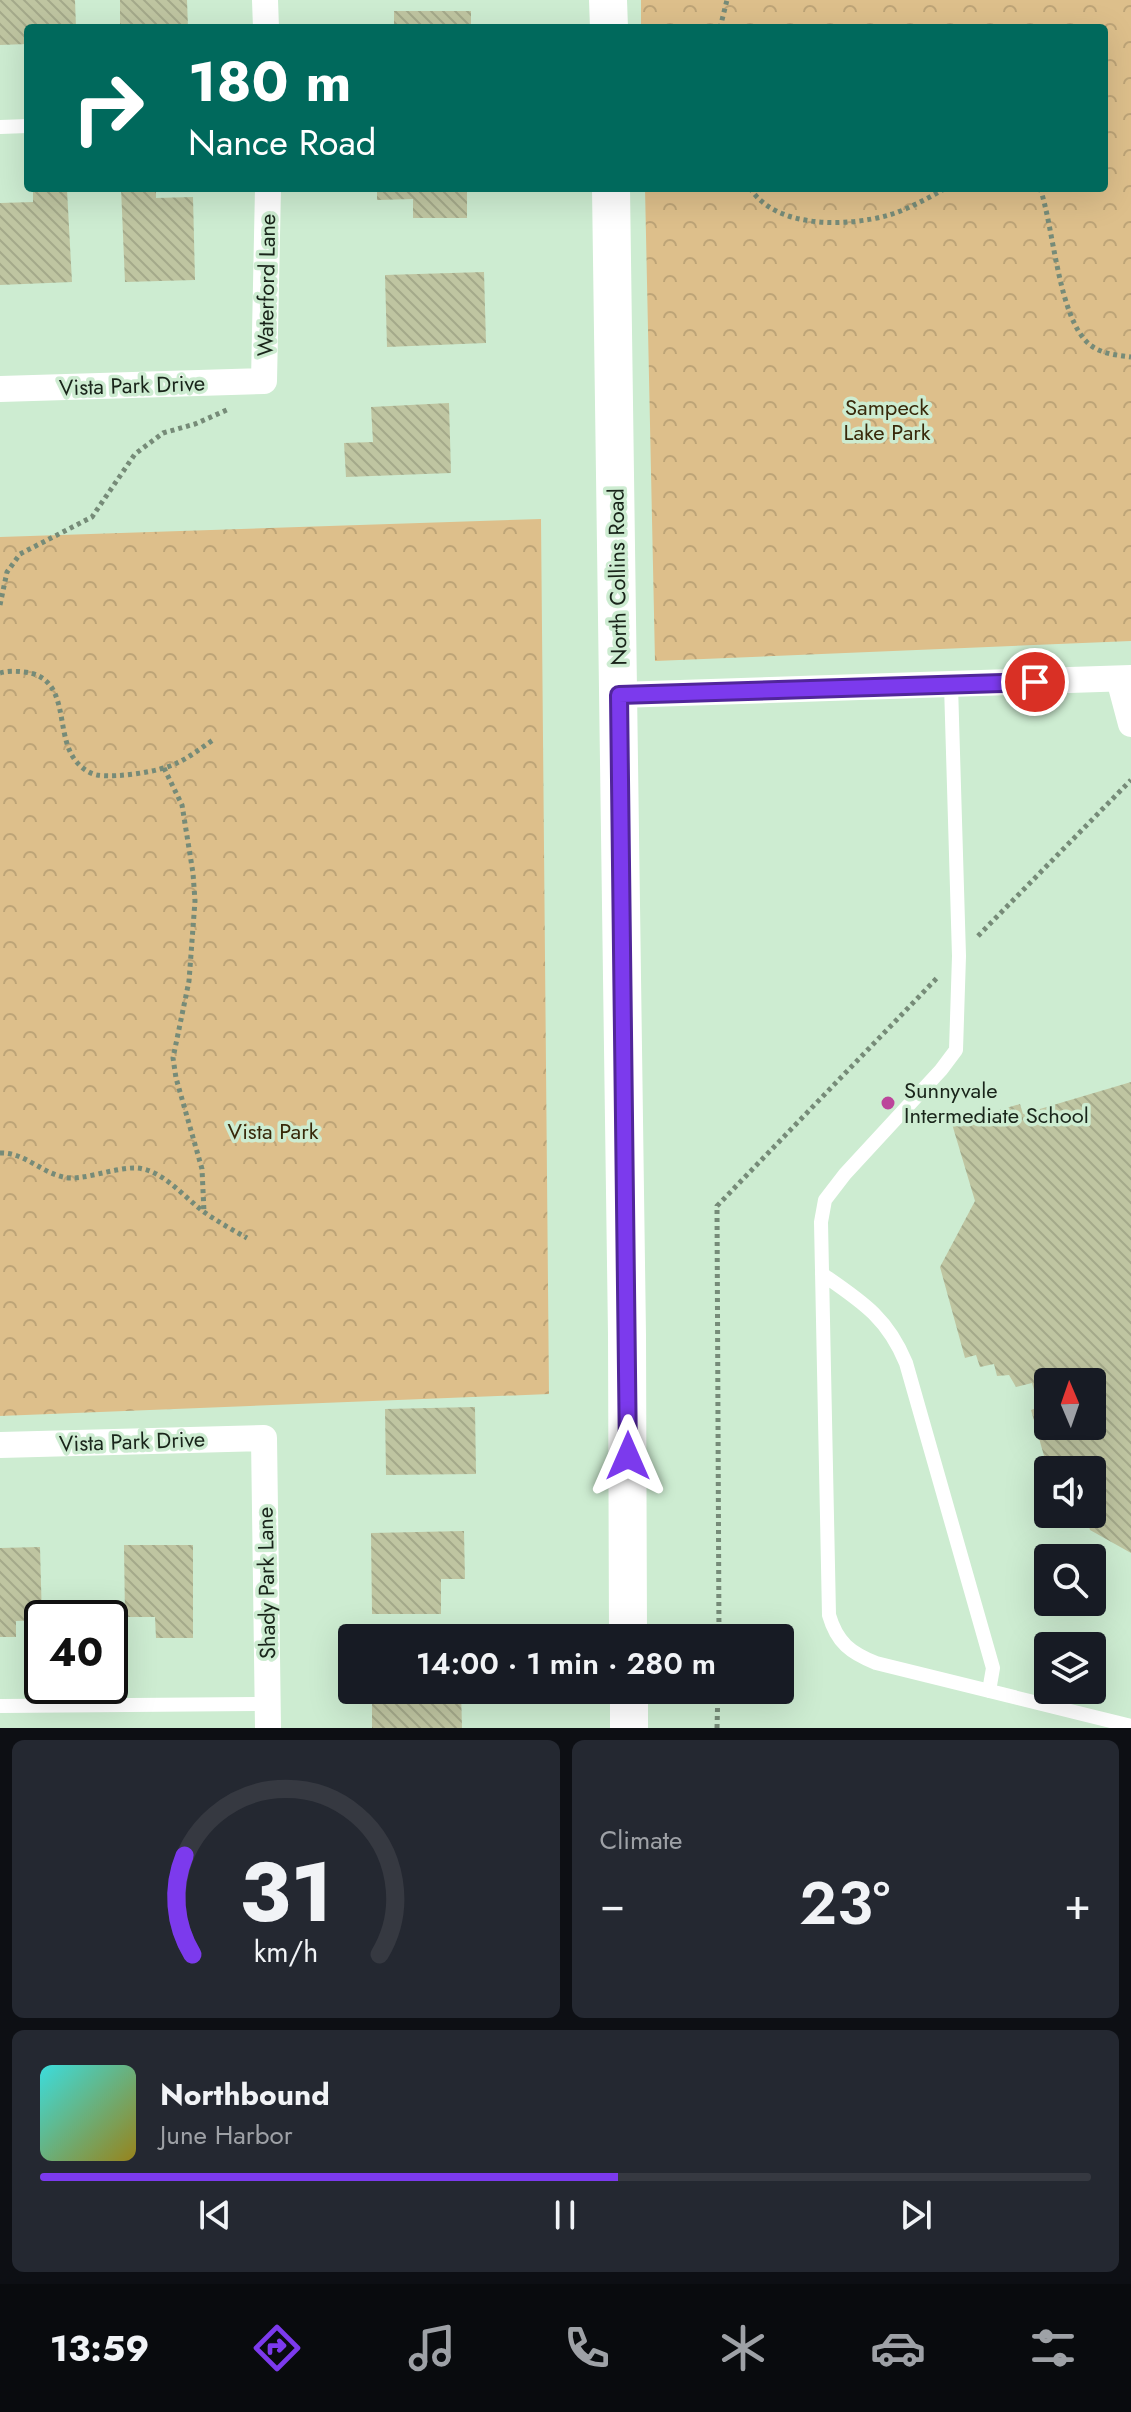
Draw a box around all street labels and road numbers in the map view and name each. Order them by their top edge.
street label: Waterford Lane [249,213,283,357]
street label: Vista Park Drive [58,366,206,404]
street label: North Collins Road [599,488,635,666]
street label: Vista Park Drive [58,1422,206,1460]
street label: Shady Park Lane [249,1507,283,1659]

